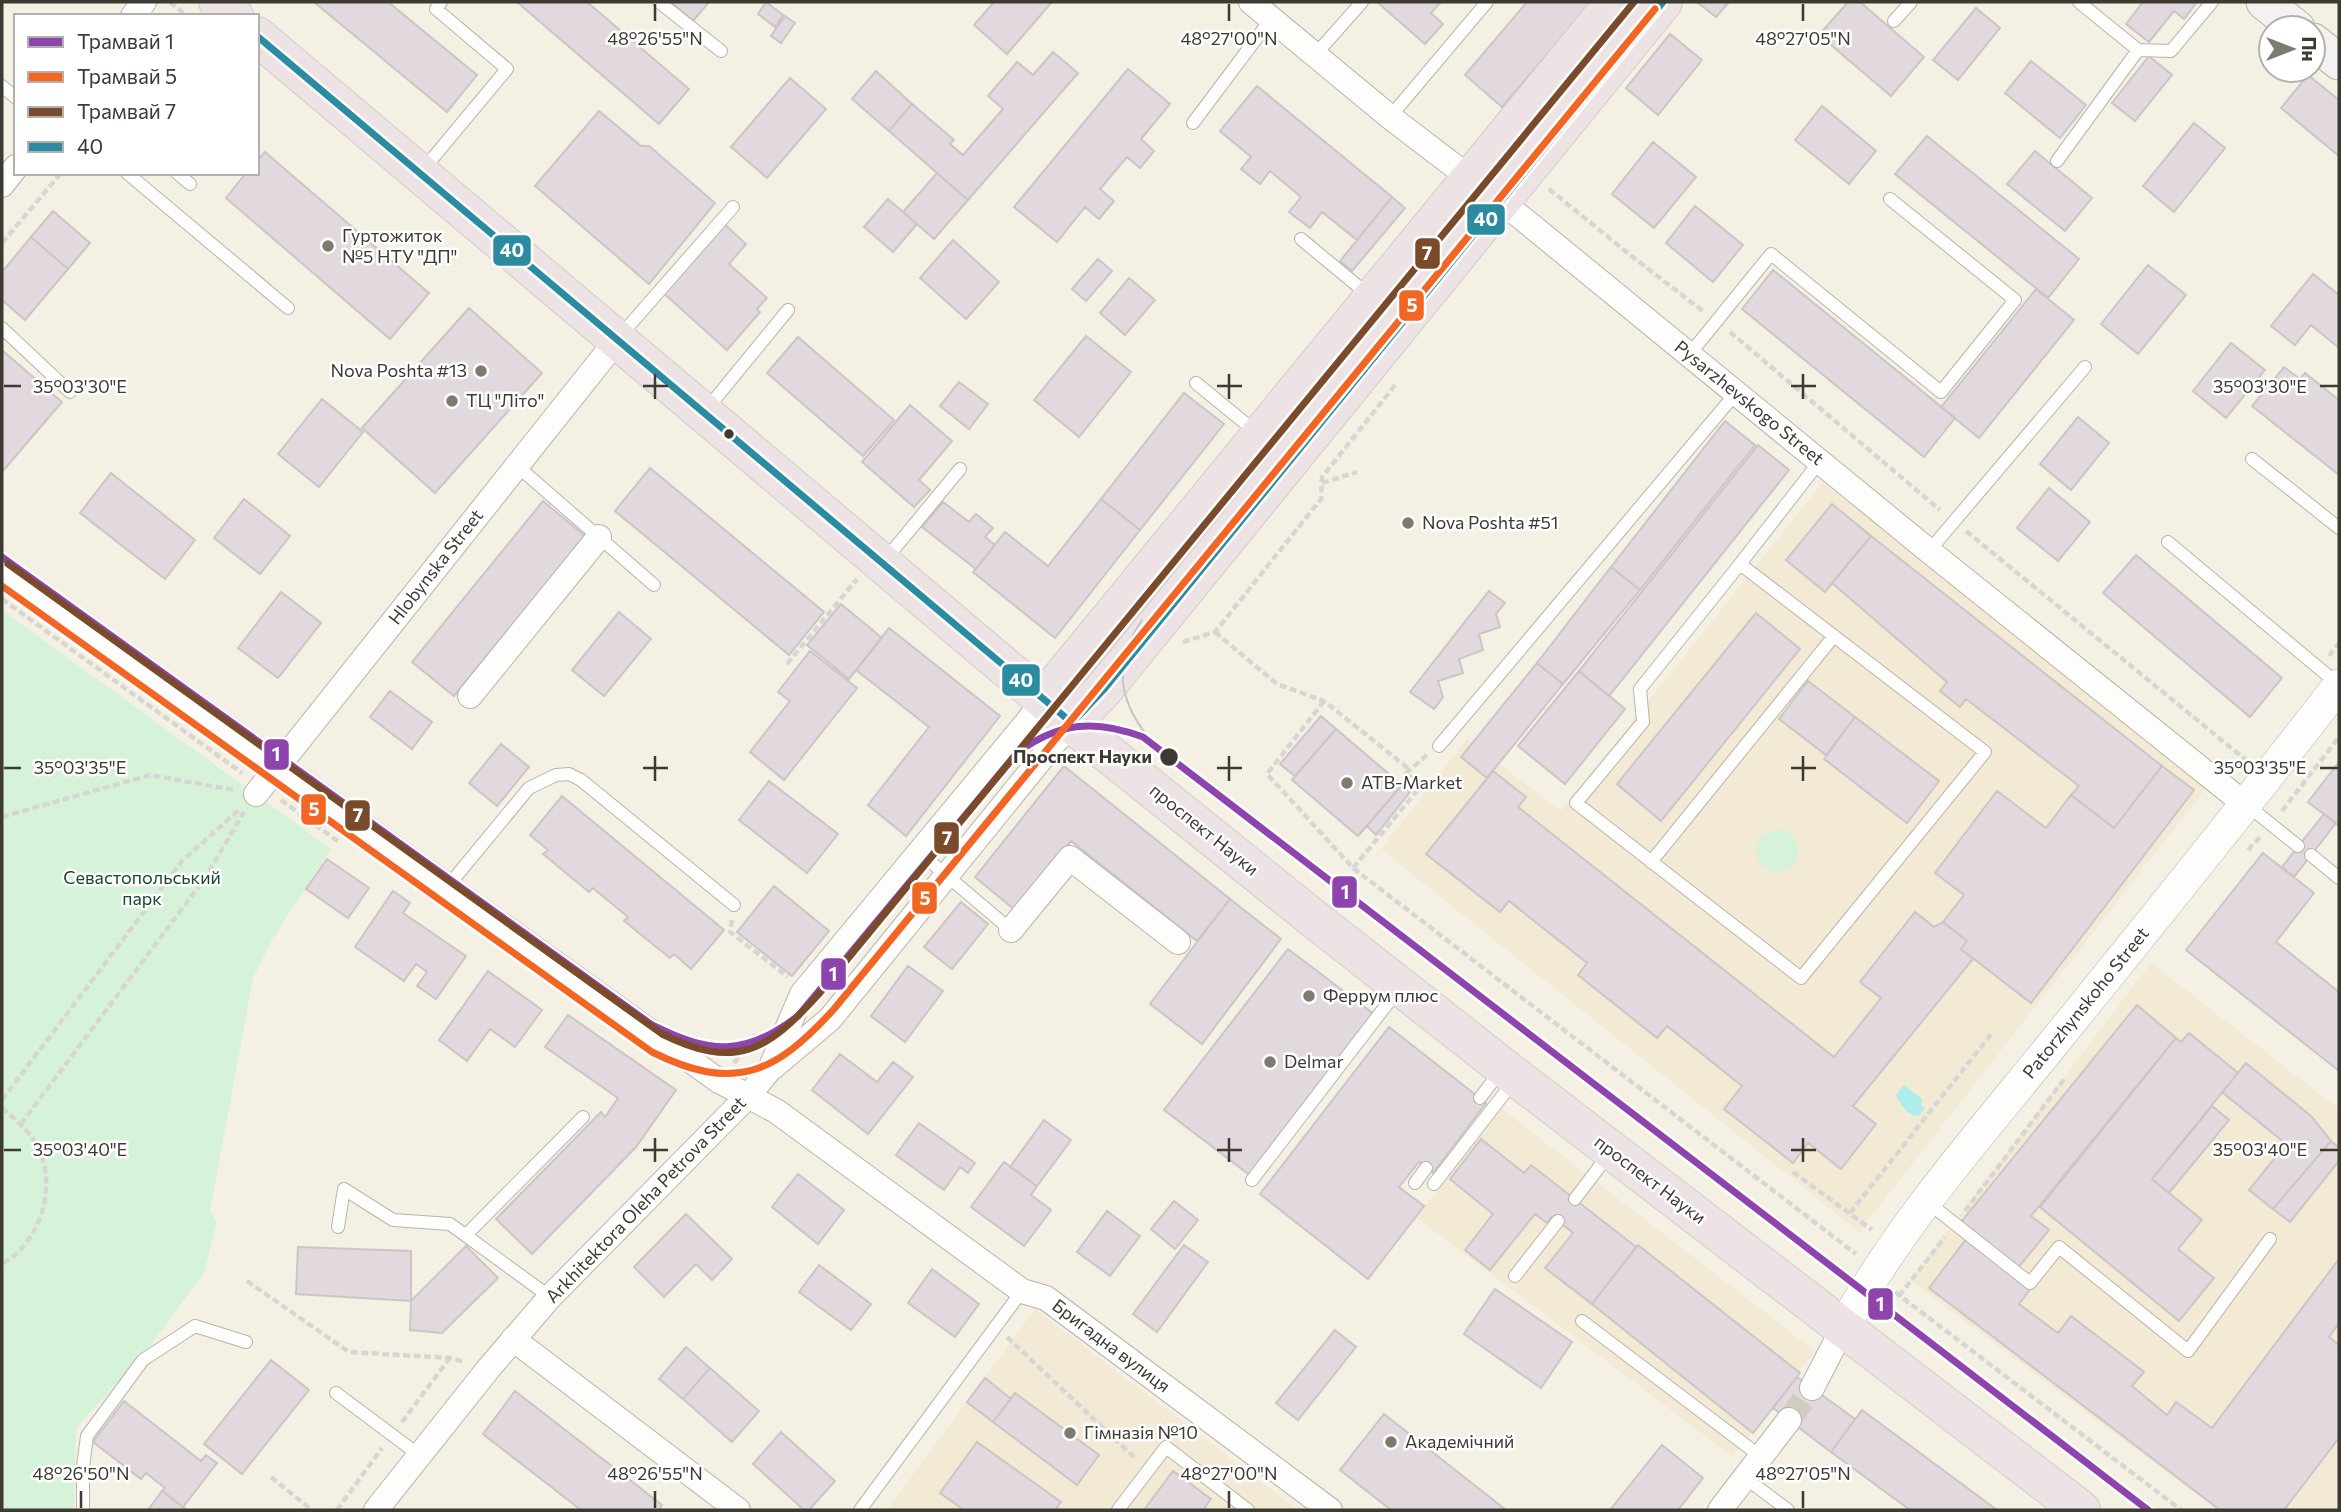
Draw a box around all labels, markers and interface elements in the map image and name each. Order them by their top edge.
legend [14,14,259,175]
north arrow [2257,14,2327,84]
text: 48°26'55"N [607,27,703,49]
text: 48°27'00"N [1181,27,1277,49]
text: 48°27'05"N [1755,27,1851,49]
text: Трамвай 1 [77,28,174,53]
text: Пн [2298,36,2321,62]
text: Трамвай 5 [77,63,177,88]
text: Трамвай 7 [77,98,176,123]
text: 40 [77,133,103,158]
line badge: 40 [1466,203,1506,236]
text: 40 [1474,207,1498,230]
place label: Гуртожиток №5 НТУ "ДП" [342,224,457,267]
line badge: 40 [492,234,532,267]
line badge: 7 [1414,237,1441,270]
marker: Гуртожиток №5 НТУ "ДП" [320,238,336,254]
text: 40 [500,238,524,261]
text: 7 [1422,241,1432,264]
line badge: 5 [1398,289,1425,322]
text: 5 [1406,293,1418,316]
street label: Pysarzhevskogo Street [1670,335,1829,469]
place label: Nova Poshta #13 [331,359,467,381]
marker: Nova Poshta #13 [473,363,489,379]
text: 35°03'30"E [33,375,127,397]
text: 35°03'30"E [2213,375,2307,397]
place label: ТЦ "Літо" [466,389,544,411]
marker: ТЦ "Літо" [444,393,460,409]
unlabelled marker [722,427,736,441]
street label: Hlobynska Street [383,504,487,629]
place label: Nova Poshta #51 [1422,511,1559,533]
marker: Nova Poshta #51 [1400,515,1416,531]
line badge: 40 [1001,663,1041,697]
text: 40 [1009,668,1033,691]
line badge: 1 [263,738,290,771]
text: 1 [272,742,280,765]
place label: Проспект Науки [1013,745,1152,767]
marker: Проспект Науки [1158,746,1180,768]
text: 35°03'35"E [34,756,126,778]
text: 35°03'35"E [2214,756,2306,778]
place label: ATB-Market [1361,771,1462,793]
marker: ATB-Market [1339,775,1355,791]
street label: проспект Науки [1146,779,1263,880]
line badge: 5 [300,793,327,826]
text: 5 [308,797,320,820]
line badge: 7 [344,799,371,832]
text: 7 [353,803,363,826]
line badge: 7 [933,821,960,855]
text: 7 [942,826,952,849]
park label: Севастопольський парк [63,866,221,909]
line badge: 1 [1331,875,1358,909]
text: 1 [1341,880,1349,903]
line badge: 5 [911,881,938,915]
text: 5 [919,886,931,909]
street label: Patorzhynskoho Street [2017,922,2153,1082]
line badge: 1 [820,957,847,991]
text: 1 [829,962,837,985]
place label: Феррум плюс [1323,984,1439,1006]
marker: Феррум плюс [1301,988,1317,1004]
place label: Delmar [1284,1050,1344,1072]
marker: Delmar [1262,1054,1278,1070]
street label: Arkhitektora Oleha Petrova Street [541,1092,750,1307]
street label: проспект Науки [1591,1130,1711,1228]
text: 35°03'40"E [33,1138,127,1160]
text: 35°03'40"E [2213,1138,2307,1160]
line badge: 1 [1867,1287,1894,1321]
text: 1 [1876,1292,1884,1315]
street label: Бригадна вулиця [1048,1294,1175,1397]
place label: Гімназія №10 [1084,1421,1198,1443]
marker: Гімназія №10 [1062,1425,1078,1441]
place label: Академічний [1405,1430,1514,1452]
marker: Академічний [1383,1434,1399,1450]
text: 48°26'50"N [33,1462,130,1484]
text: 48°26'55"N [607,1462,703,1484]
text: 48°27'00"N [1181,1462,1277,1484]
text: 48°27'05"N [1755,1462,1851,1484]

